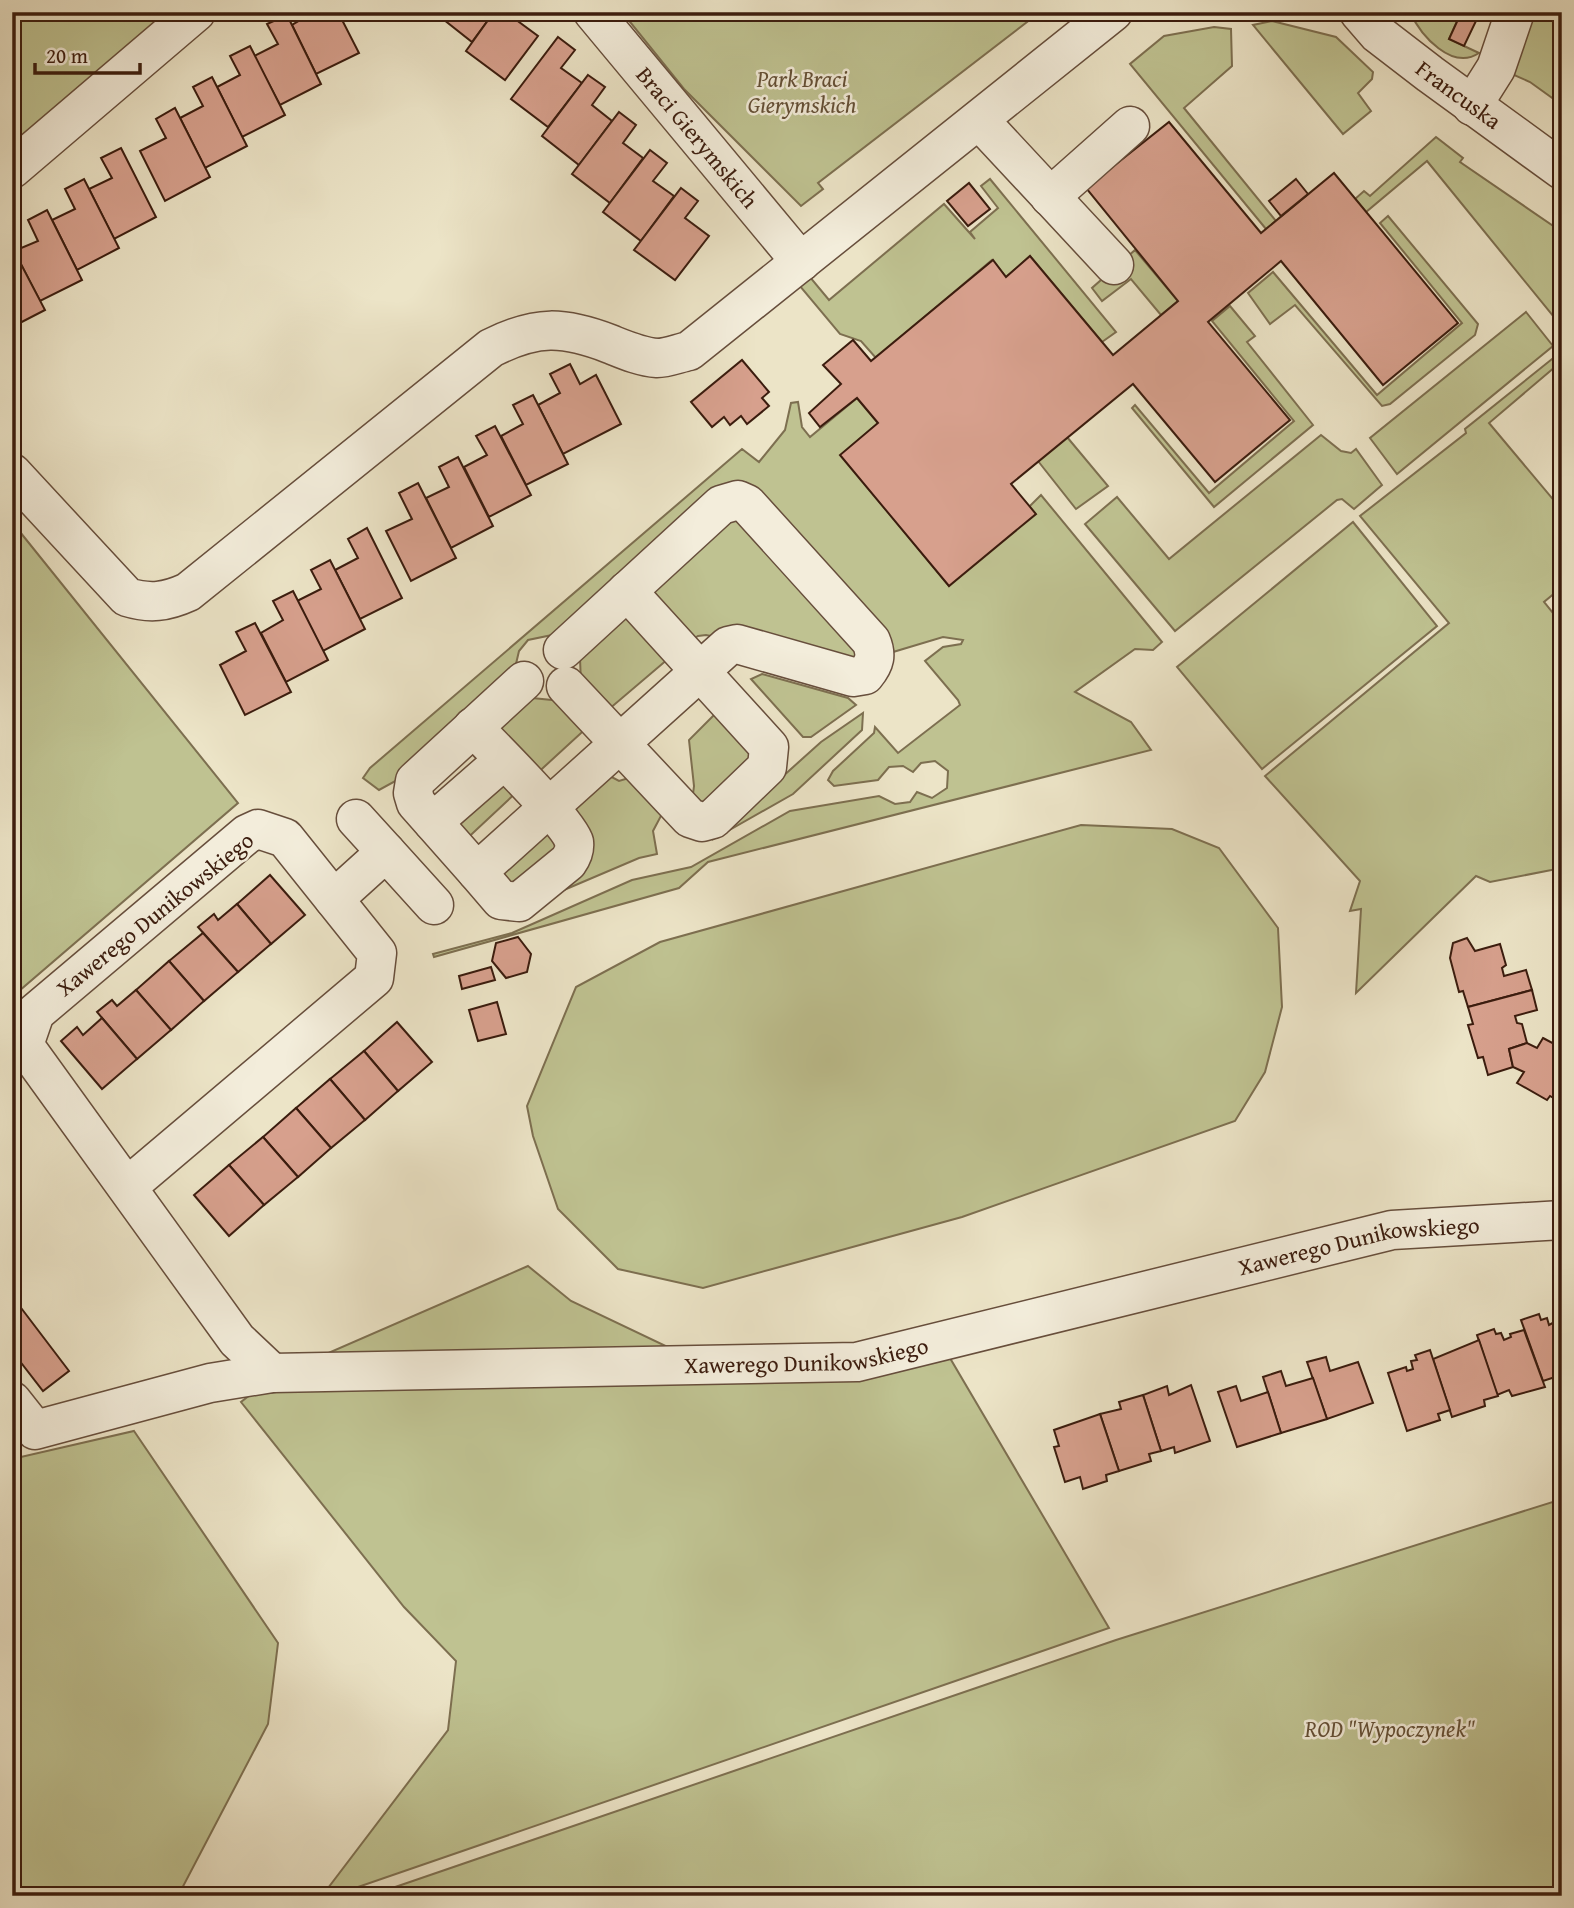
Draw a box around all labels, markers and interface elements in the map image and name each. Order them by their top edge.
scale bar [35,32,140,76]
text: 20 m [46,40,88,71]
street label: Francuska [1409,52,1509,137]
street label: Braci Gierymskich [629,59,767,215]
park label: Park Braci Gierymskich [748,62,857,121]
street label: Xawerego Dunikowskiego [49,824,260,1004]
street label: Xawerego Dunikowskiego [1234,1208,1481,1283]
street label: Xawerego Dunikowskiego [684,1328,931,1381]
park label: ROD "Wypoczynek" [1304,1712,1475,1745]

